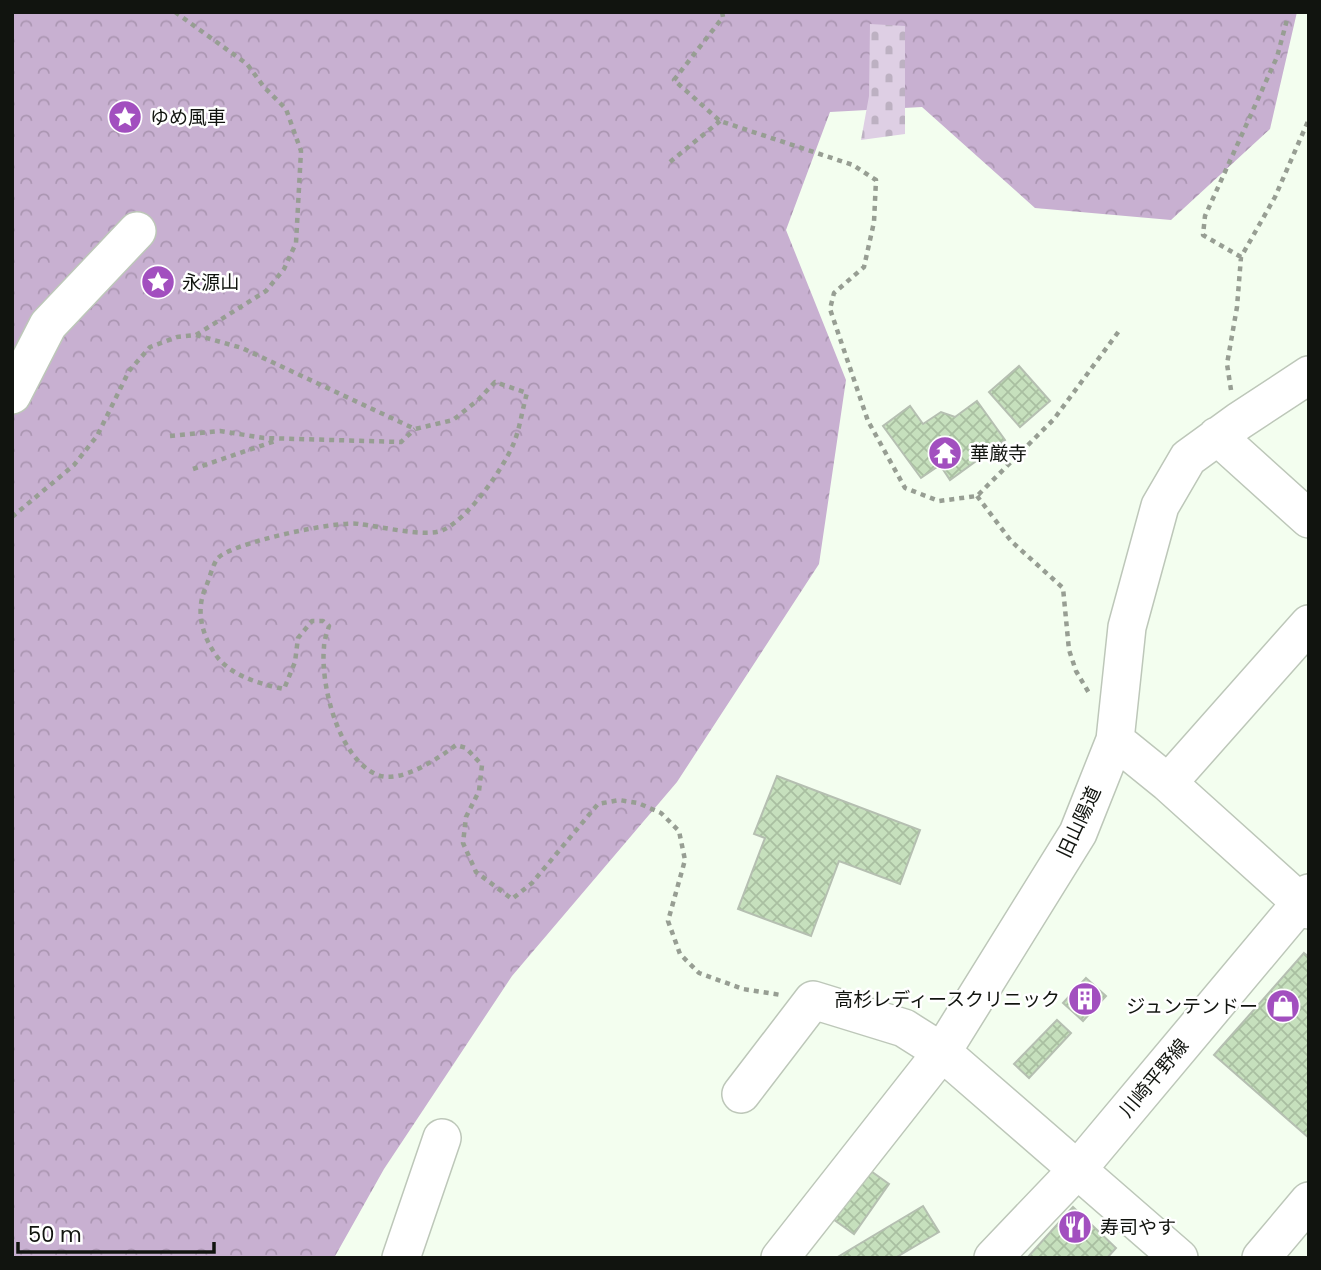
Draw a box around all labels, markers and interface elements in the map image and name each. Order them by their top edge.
place icon: ゆめ風車 [106,98,144,136]
place label: ゆめ風車 [150,104,226,131]
place icon: 永源山 [139,263,177,301]
place label: 永源山 [182,269,239,296]
temple icon: 華厳寺 [926,434,964,472]
place label: 華厳寺 [970,440,1027,467]
street label: 旧山陽道 [1051,782,1107,862]
building icon: 高杉レディースクリニック [1066,980,1104,1018]
place label: 高杉レディースクリニック [834,986,1060,1013]
shop icon: ジュンテンドー [1264,987,1302,1025]
place label: ジュンテンドー [1126,993,1258,1020]
street label: 川崎平野線 [1113,1033,1195,1123]
restaurant icon: 寿司やす [1056,1208,1094,1246]
scale bar [18,1210,214,1254]
place label: 寿司やす [1100,1214,1176,1241]
text: 50 m [28,1220,82,1249]

